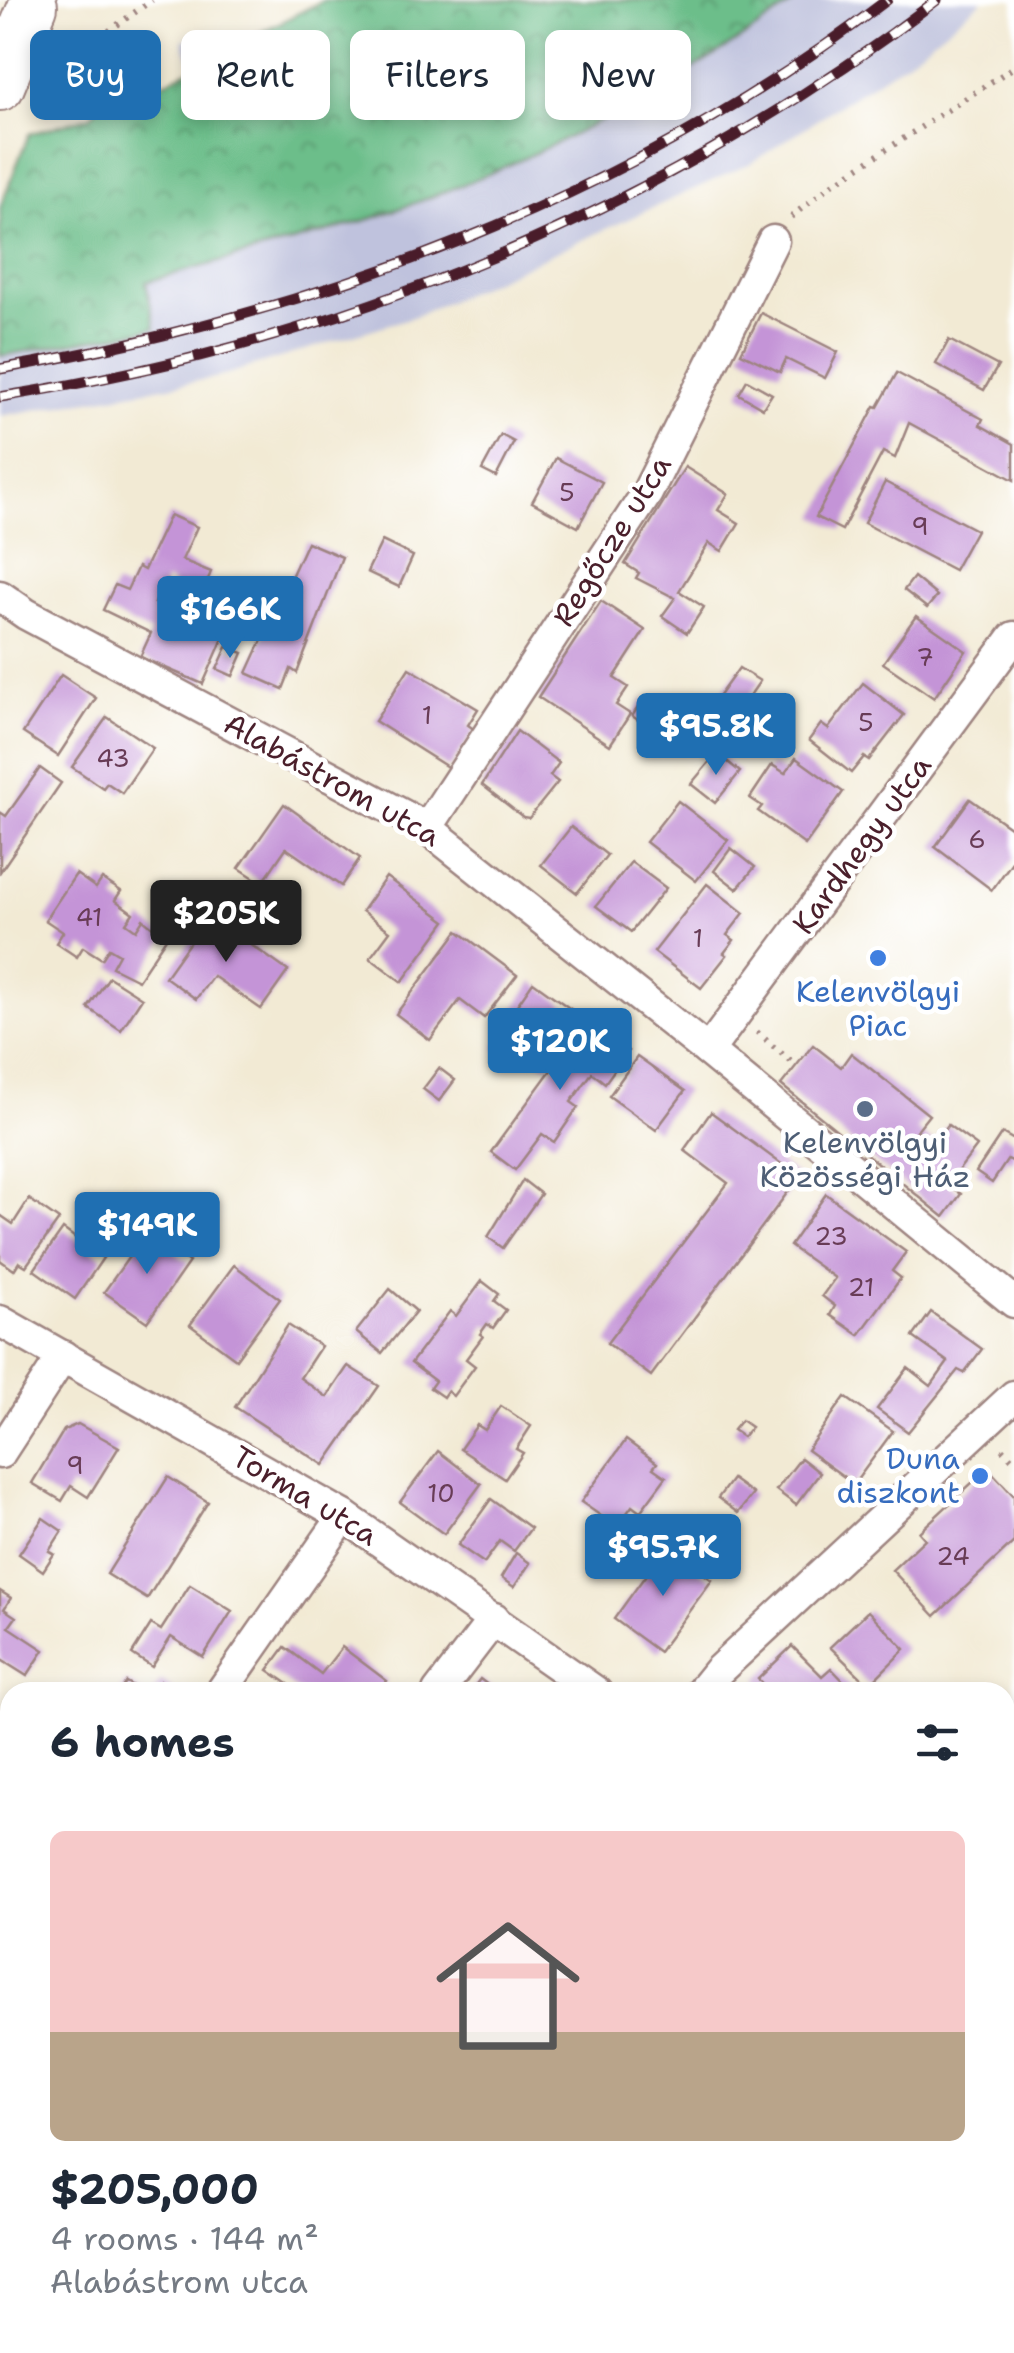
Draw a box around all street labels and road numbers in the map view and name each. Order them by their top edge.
street label: Regőcze utca [543,447,681,634]
street label: Alabástrom utca [217,703,448,856]
street label: Kardhegy utca [783,747,941,942]
street label: Torma utca [225,1436,386,1555]

